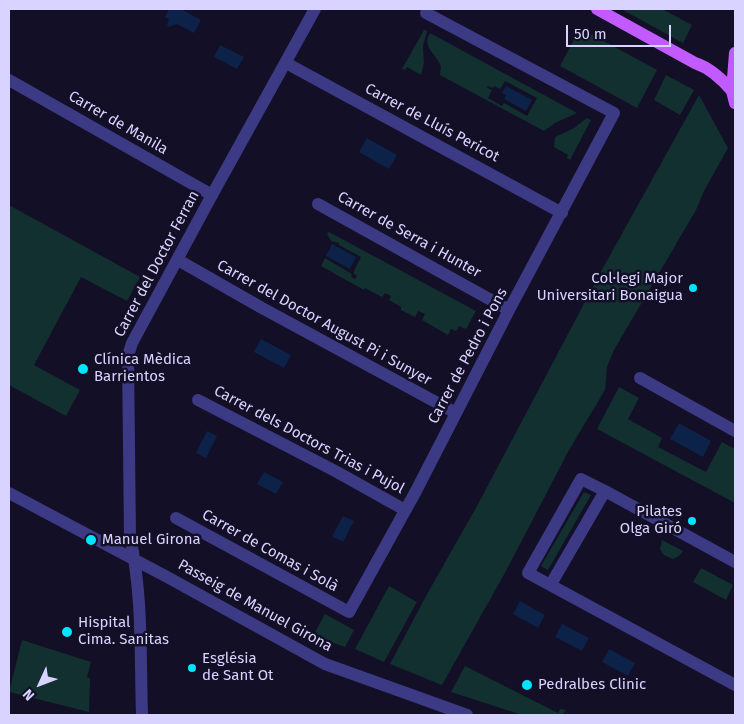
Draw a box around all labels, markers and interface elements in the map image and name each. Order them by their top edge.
scale bar [569,15,674,47]
text: 50 m [574,25,607,43]
street label: Carrer de Lluís Pericot [362,80,502,166]
street label: Carrer de Manila [65,87,171,159]
street label: Carrer del Doctor Ferran [111,188,203,340]
street label: Carrer de Serra i Hunter [334,188,484,282]
street label: Carrer del Doctor August Pi i Sunyer [214,256,434,390]
place label: Col·legi Major Universitari Bonaigua [537,270,683,305]
marker: Col·legi Major Universitari Bonaigua [687,282,699,294]
street label: Carrer de Pedro i Pons [425,285,511,427]
place label: Clínica Mèdica Barrientos [94,351,191,386]
marker: Clínica Mèdica Barrientos [76,362,90,376]
street label: Carrer dels Doctors Trias i Pujol [211,382,407,498]
place label: Pilates Olga Giró [620,503,682,538]
street label: Carrer de Comas i Solà [199,506,341,596]
marker: Pilates Olga Giró [686,515,698,527]
place label: Manuel Girona [102,531,201,549]
marker: Manuel Girona [84,533,98,547]
street label: Passeig de Manuel Girona [175,556,335,656]
place label: Hispital Cima. Sanitas [78,614,169,649]
marker: Hispital Cima. Sanitas [60,625,74,639]
place label: Església de Sant Ot [202,650,273,685]
north arrow [15,659,65,709]
marker: Església de Sant Ot [186,662,198,674]
place label: Pedralbes Clinic [538,676,646,694]
marker: Pedralbes Clinic [520,678,534,692]
text: N [19,685,38,704]

